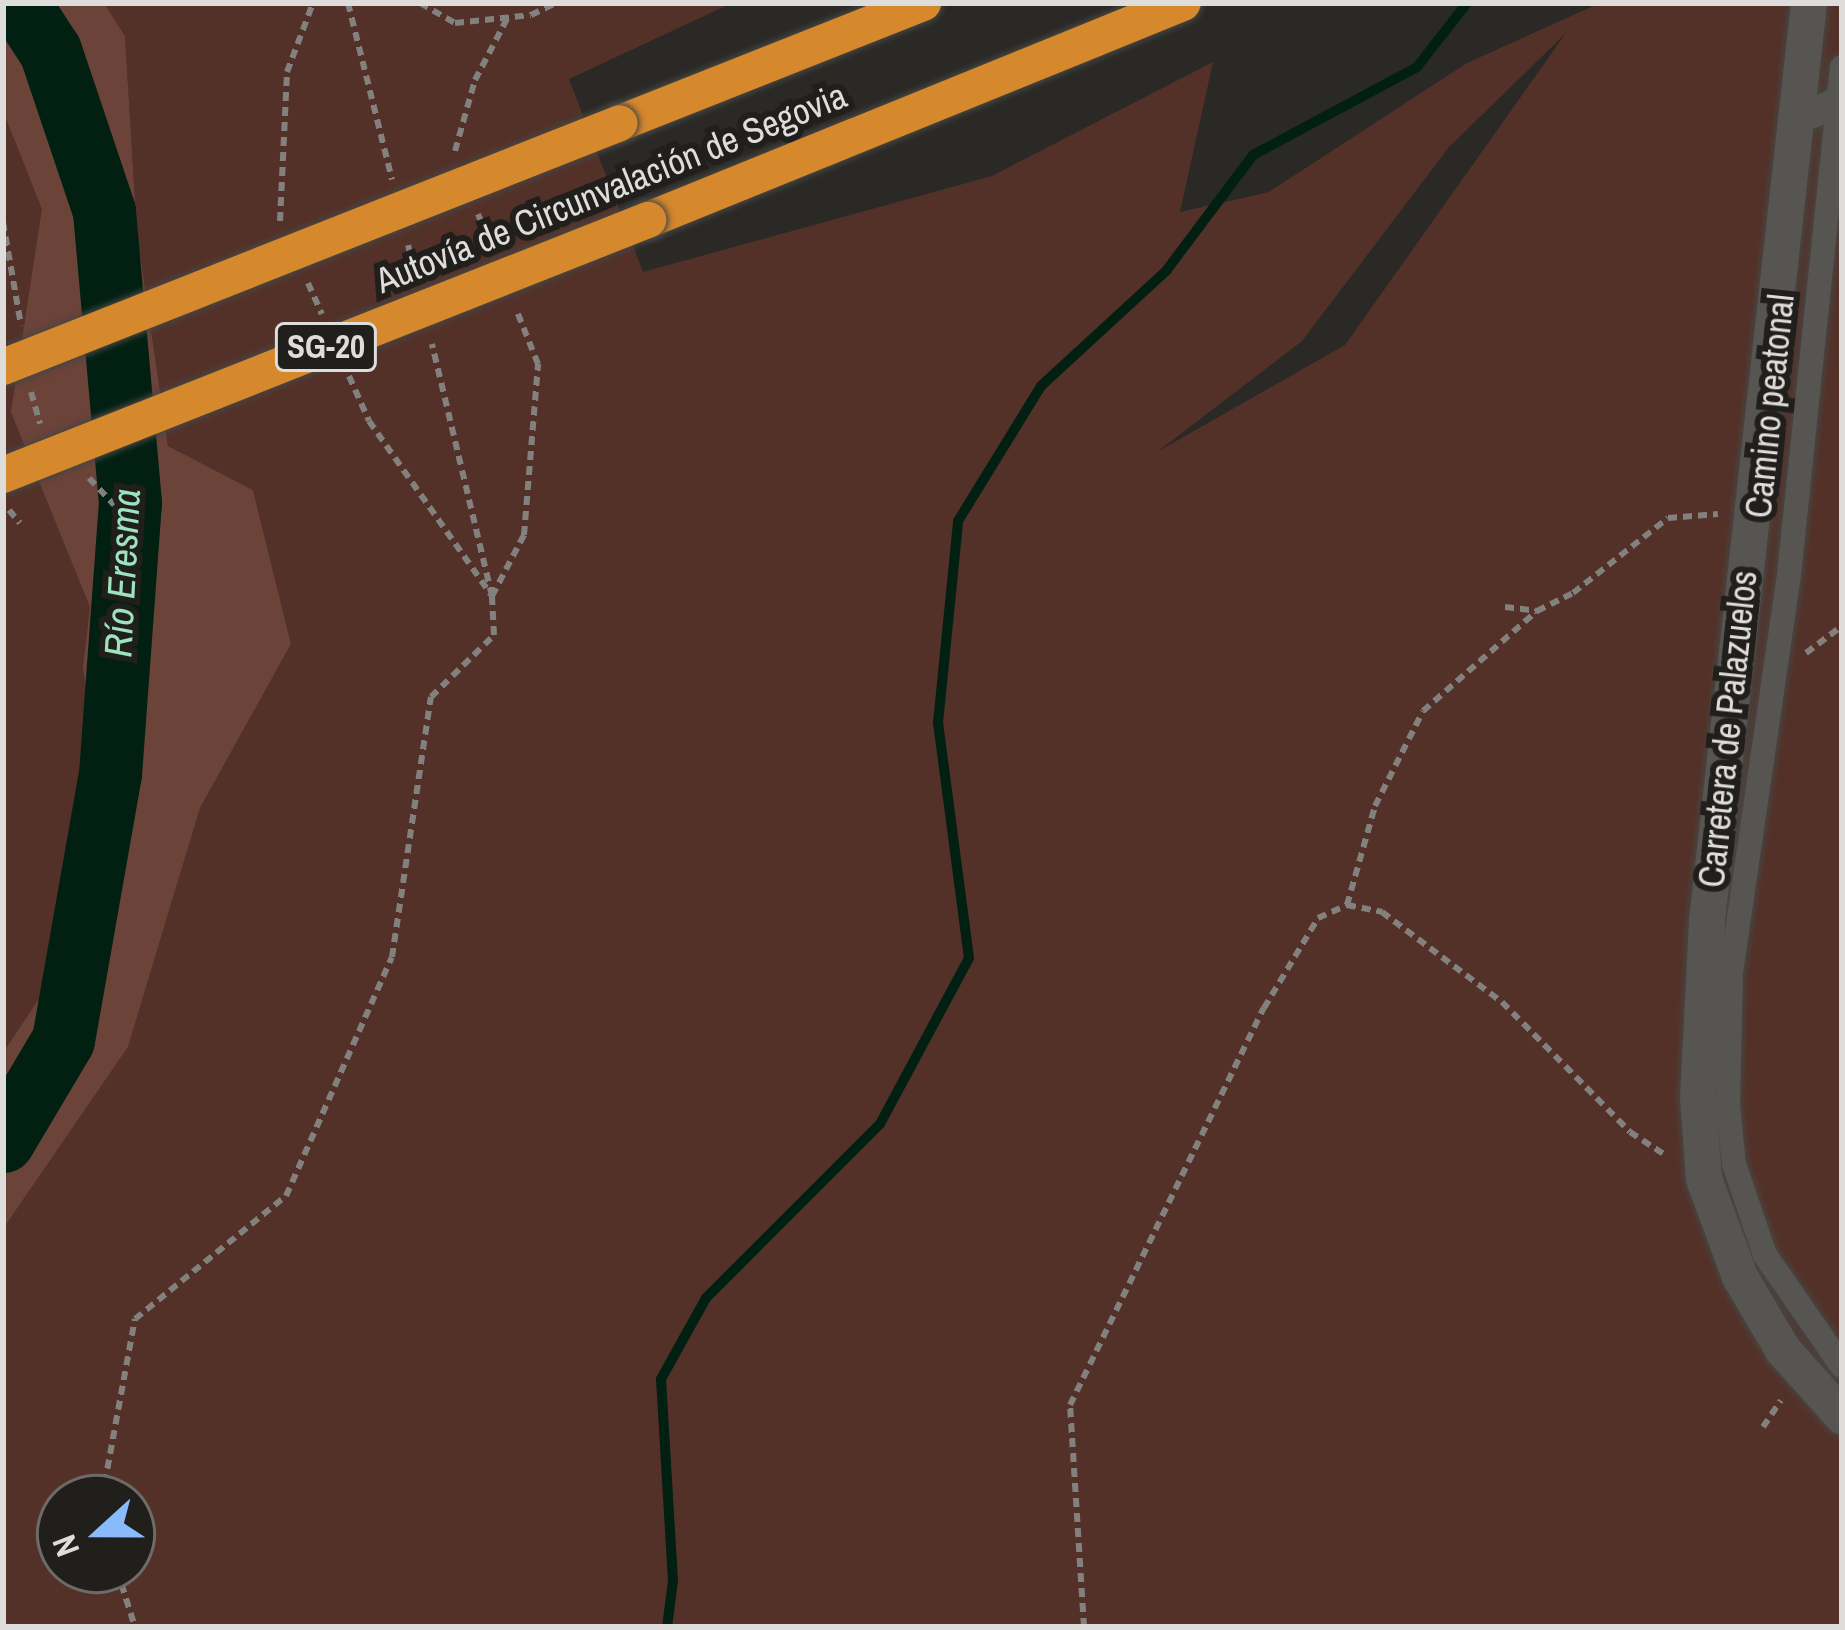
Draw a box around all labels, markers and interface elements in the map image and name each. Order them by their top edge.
street label: Autovía de Circunvalación de Segovia [369,74,853,302]
street label: Camino peatonal [1737,292,1803,520]
road number: SG-20 [272,320,380,374]
water label: Río Eresma [94,487,150,659]
street label: Carretera de Palazuelos [1690,568,1766,890]
north arrow [36,1474,156,1594]
text: N [41,1529,89,1563]

